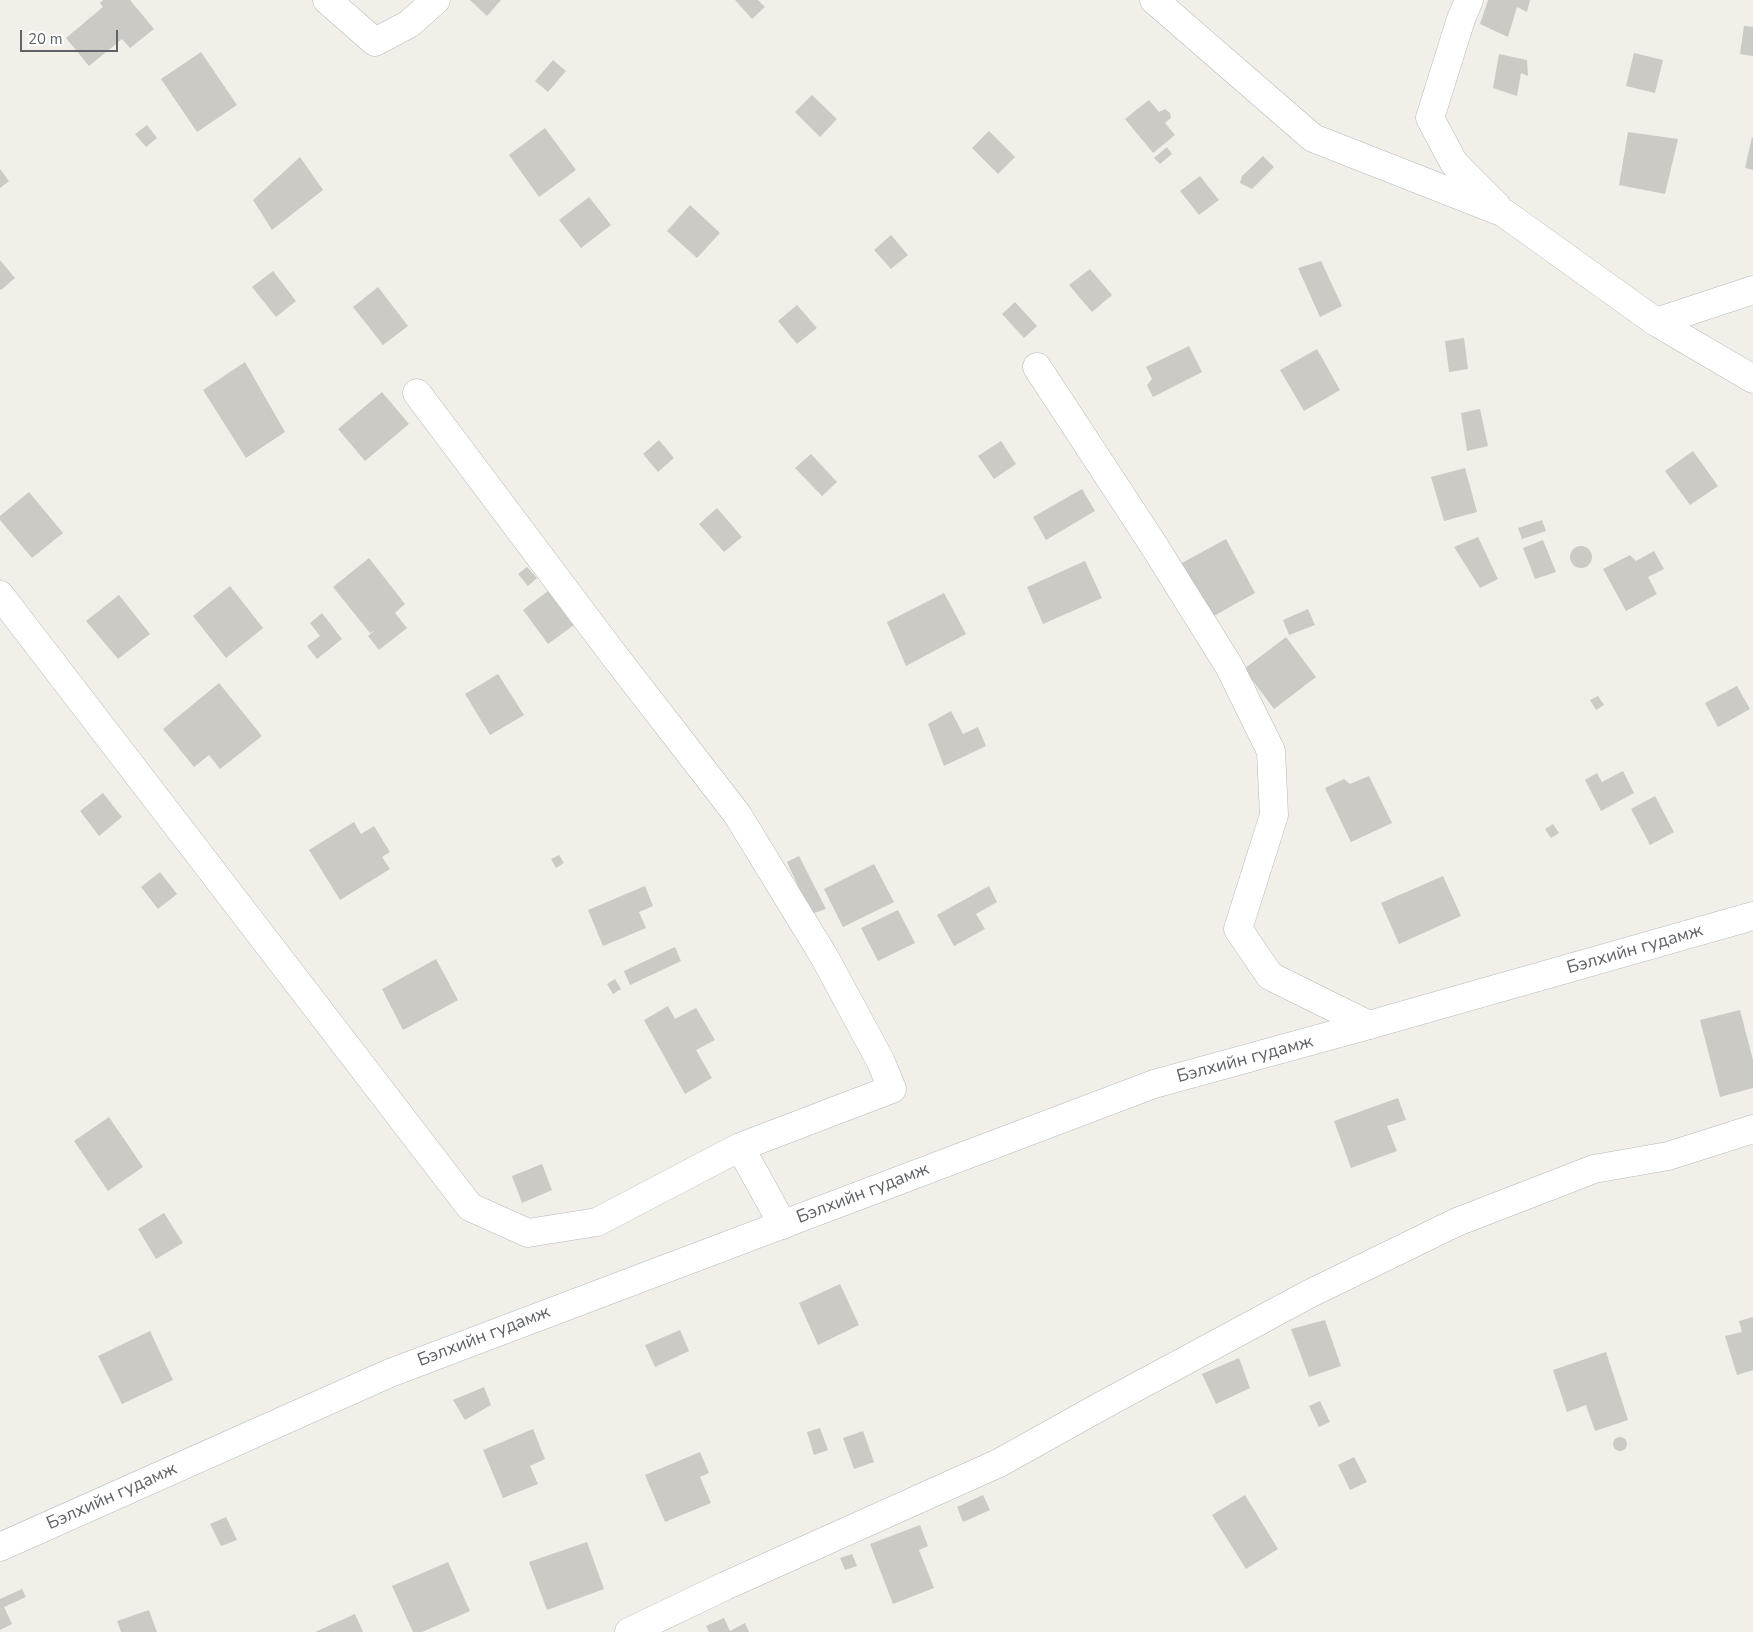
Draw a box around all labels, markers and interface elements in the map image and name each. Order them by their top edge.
scale bar [22,20,120,52]
text: 20 m [28,29,63,49]
street label: Бэлхийн гудамж [1565,920,1705,980]
street label: Бэлхийн гудамж [1175,1031,1315,1089]
street label: Бэлхийн гудамж [794,1159,932,1229]
street label: Бэлхийн гудамж [415,1302,553,1372]
street label: Бэлхийн гудамж [44,1459,180,1535]

